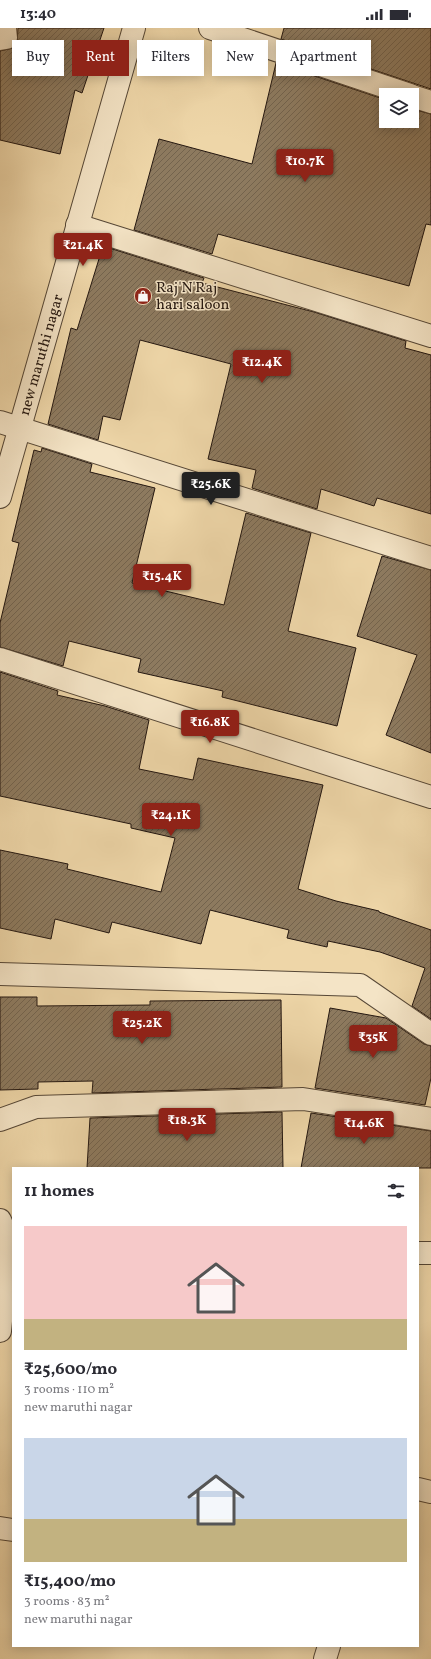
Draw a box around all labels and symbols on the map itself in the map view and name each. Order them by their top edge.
pin: ₹10.7K [272,149,338,183]
pin: ₹21.4K [50,233,116,267]
place label: Raj'N'Raj hari saloon [156,278,230,316]
shop icon: Raj'N'Raj hari saloon [133,286,153,306]
street label: new maruthi nagar [15,292,69,418]
pin: ₹12.4K [229,350,295,384]
pin: ₹25.6K [178,472,244,506]
pin: ₹15.4K [129,564,195,598]
pin: ₹16.8K [177,710,243,744]
pin: ₹24.1K [138,803,204,837]
pin: ₹25.2K [109,1011,175,1045]
pin: ₹35K [349,1025,397,1059]
pin: ₹18.3K [154,1108,220,1142]
pin: ₹14.6K [331,1111,397,1145]

